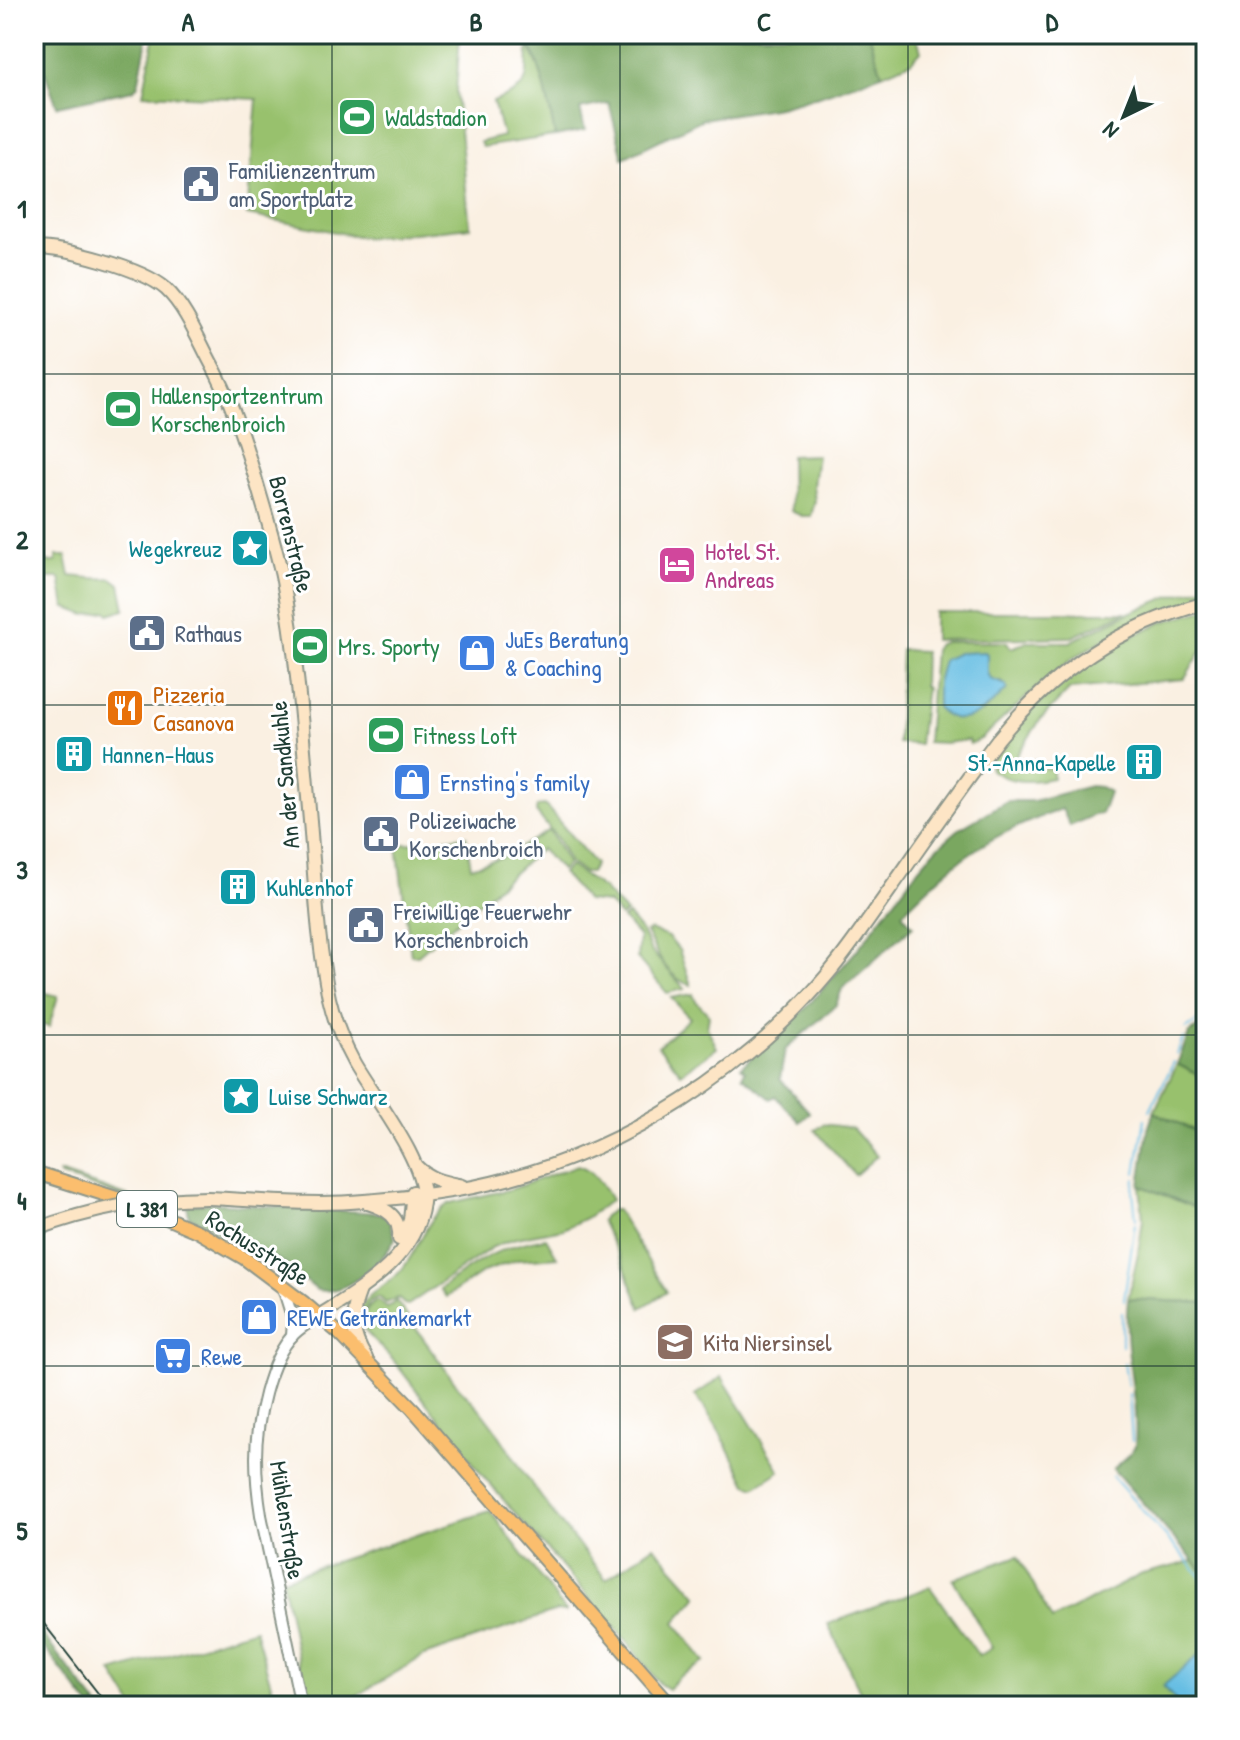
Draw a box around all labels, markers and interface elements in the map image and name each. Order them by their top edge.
text: A [182,4,195,39]
text: B [469,4,483,39]
text: C [757,4,771,39]
text: D [1046,4,1059,39]
north arrow [1084,76,1164,156]
sports icon: Waldstadion [336,96,378,138]
place label: Waldstadion [385,101,487,133]
text: N [1096,115,1125,146]
place label: Familienzentrum am Sportplatz [228,154,375,214]
public building icon: Familienzentrum am Sportplatz [180,163,222,205]
text: 1 [17,191,27,226]
place label: Hallensportzentrum Korschenbroich [151,379,323,439]
sports icon: Hallensportzentrum Korschenbroich [102,388,144,430]
street label: Borrenstraße [262,472,322,596]
text: 2 [16,522,29,557]
place icon: Wegekreuz [229,527,271,569]
place label: Wegekreuz [129,532,222,564]
place label: Hotel St. Andreas [705,535,780,595]
hotel icon: Hotel St. Andreas [656,544,698,586]
public building icon: Rathaus [126,612,168,654]
place label: Rathaus [175,617,242,649]
place label: JuEs Beratung & Coaching [505,623,629,683]
sports icon: Mrs. Sporty [289,625,331,667]
place label: Mrs. Sporty [338,630,440,662]
shop icon: JuEs Beratung & Coaching [456,632,498,674]
place label: Pizzeria Casanova [153,678,234,738]
restaurant icon: Pizzeria Casanova [104,687,146,729]
street label: An der Sandkuhle [262,699,306,850]
sports icon: Fitness Loft [365,714,407,756]
place label: Fitness Loft [413,719,517,751]
building icon: Hannen-Haus [53,733,95,775]
place label: Hannen-Haus [102,738,214,770]
building icon: St.-Anna-Kapelle [1123,741,1165,783]
place label: St.-Anna-Kapelle [968,746,1116,778]
shop icon: Ernsting's family [391,761,433,803]
place label: Ernsting's family [440,766,590,798]
place label: Polizeiwache Korschenbroich [409,804,543,864]
public building icon: Polizeiwache Korschenbroich [360,813,402,855]
text: 3 [16,852,28,887]
building icon: Kuhlenhof [217,866,259,908]
place label: Kuhlenhof [266,871,354,903]
place label: Freiwillige Feuerwehr Korschenbroich [393,895,572,955]
public building icon: Freiwillige Feuerwehr Korschenbroich [345,904,387,946]
place icon: Luise Schwarz [220,1075,262,1117]
place label: Luise Schwarz [269,1080,388,1112]
text: 4 [17,1183,27,1218]
road number: L 381 [117,1191,177,1227]
street label: Rochusstraße [200,1202,316,1293]
shop icon: REWE Getränkemarkt [238,1296,280,1338]
place label: REWE Getränkemarkt [287,1301,472,1333]
school or university icon: Kita Niersinsel [654,1321,696,1363]
place label: Kita Niersinsel [703,1326,832,1358]
supermarket icon: Rewe [152,1335,194,1377]
place label: Rewe [201,1340,243,1372]
street label: Mühlenstraße [263,1459,313,1582]
text: 5 [17,1513,28,1548]

